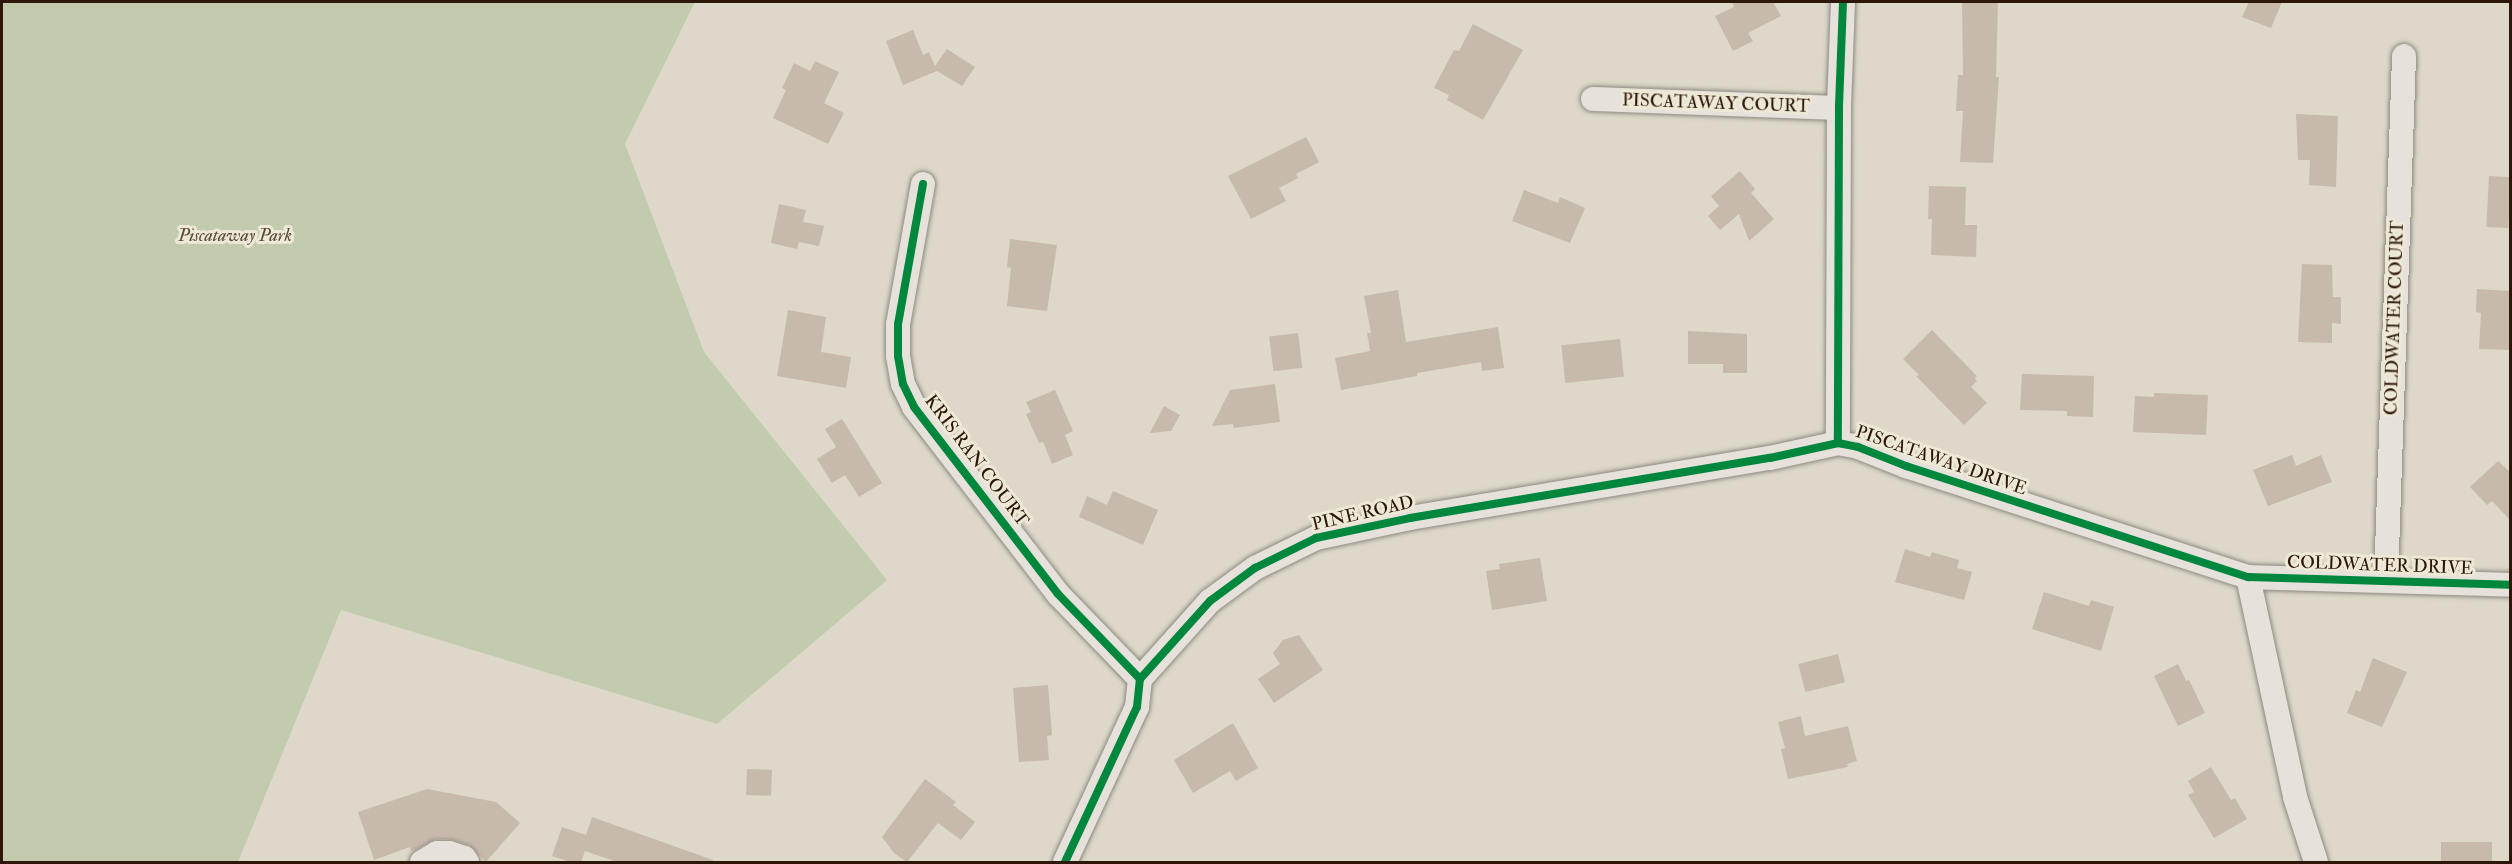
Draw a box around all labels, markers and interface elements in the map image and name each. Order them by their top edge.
street label: PISCATAWAY COURT [1622,90,1810,118]
street label: COLDWATER COURT [2381,220,2409,416]
park label: Piscataway Park [178,225,292,247]
street label: KRIS RAN COURT [919,391,1033,531]
street label: PISCATAWAY DRIVE [1853,422,2029,500]
street label: PINE ROAD [1310,492,1416,536]
street label: COLDWATER DRIVE [2286,552,2474,580]

